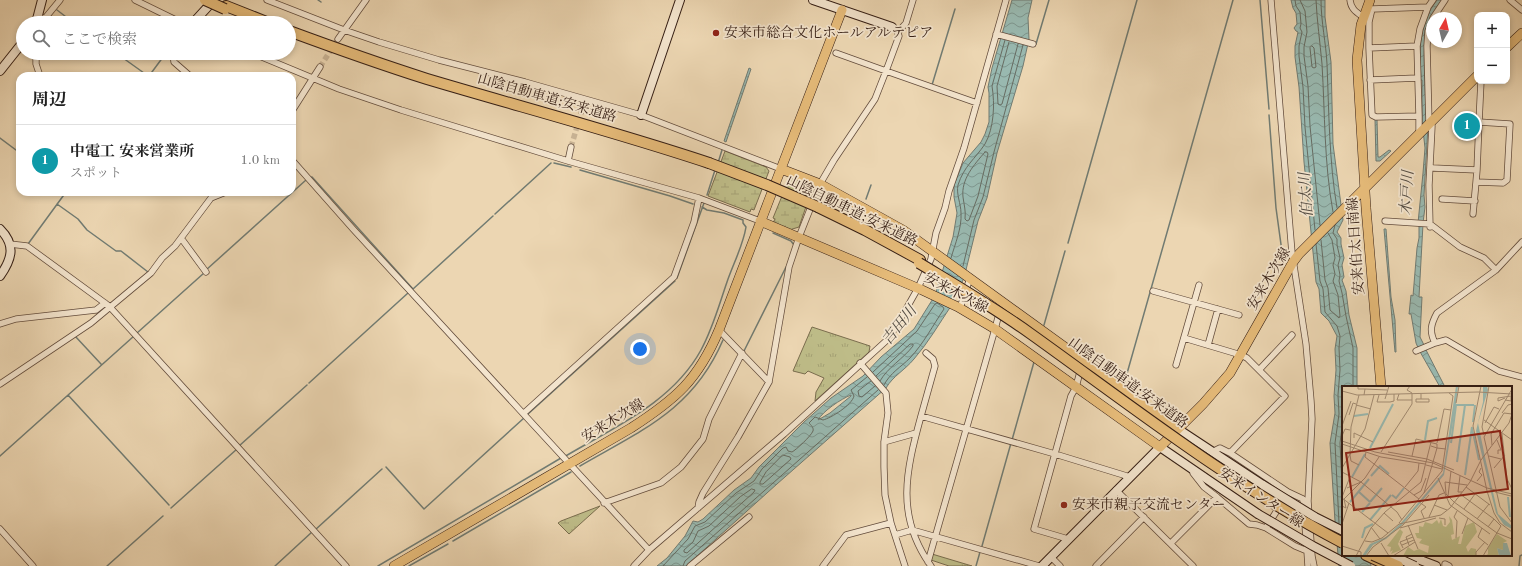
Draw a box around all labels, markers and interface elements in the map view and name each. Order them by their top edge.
north arrow [1426,12,1462,48]
map controls [1474,12,1510,84]
button: + [1474,12,1510,48]
search box [16,16,296,60]
place label: 安来市総合文化ホールアルテピア [724,25,933,40]
icon: search [30,27,52,49]
marker: 安来市総合文化ホールアルテピア [711,28,721,38]
text: ここで検索 [62,33,137,48]
button: − [1474,48,1510,84]
street label: 山陰自動車道;安来道路 [476,70,618,125]
text: 周辺 [32,92,66,109]
pin: 1 [1454,111,1480,141]
text: 中電工 安来営業所 [70,145,194,160]
text: 1 [41,154,49,167]
text: 1.0 km [241,154,280,167]
text: スポット [70,167,122,180]
water label: 木戸川 [1397,168,1417,216]
water label: 伯太川 [1296,170,1316,218]
street label: 山陰自動車道;安来道路 [784,172,920,249]
street label: 安来伯太日南線 [1345,197,1366,295]
street label: 安来木次線 [1244,245,1293,313]
street label: 安来木次線 [922,270,991,316]
water label: 吉田川 [878,301,921,348]
street label: 山陰自動車道;安来道路 [1066,334,1191,431]
your location [630,339,650,359]
inset map [1342,386,1512,556]
street label: 安来木次線 [579,396,647,445]
street label: 安来インター線 [1216,465,1306,530]
place label: 安来市親子交流センター [1072,497,1225,512]
marker: 安来市親子交流センター [1059,500,1069,510]

